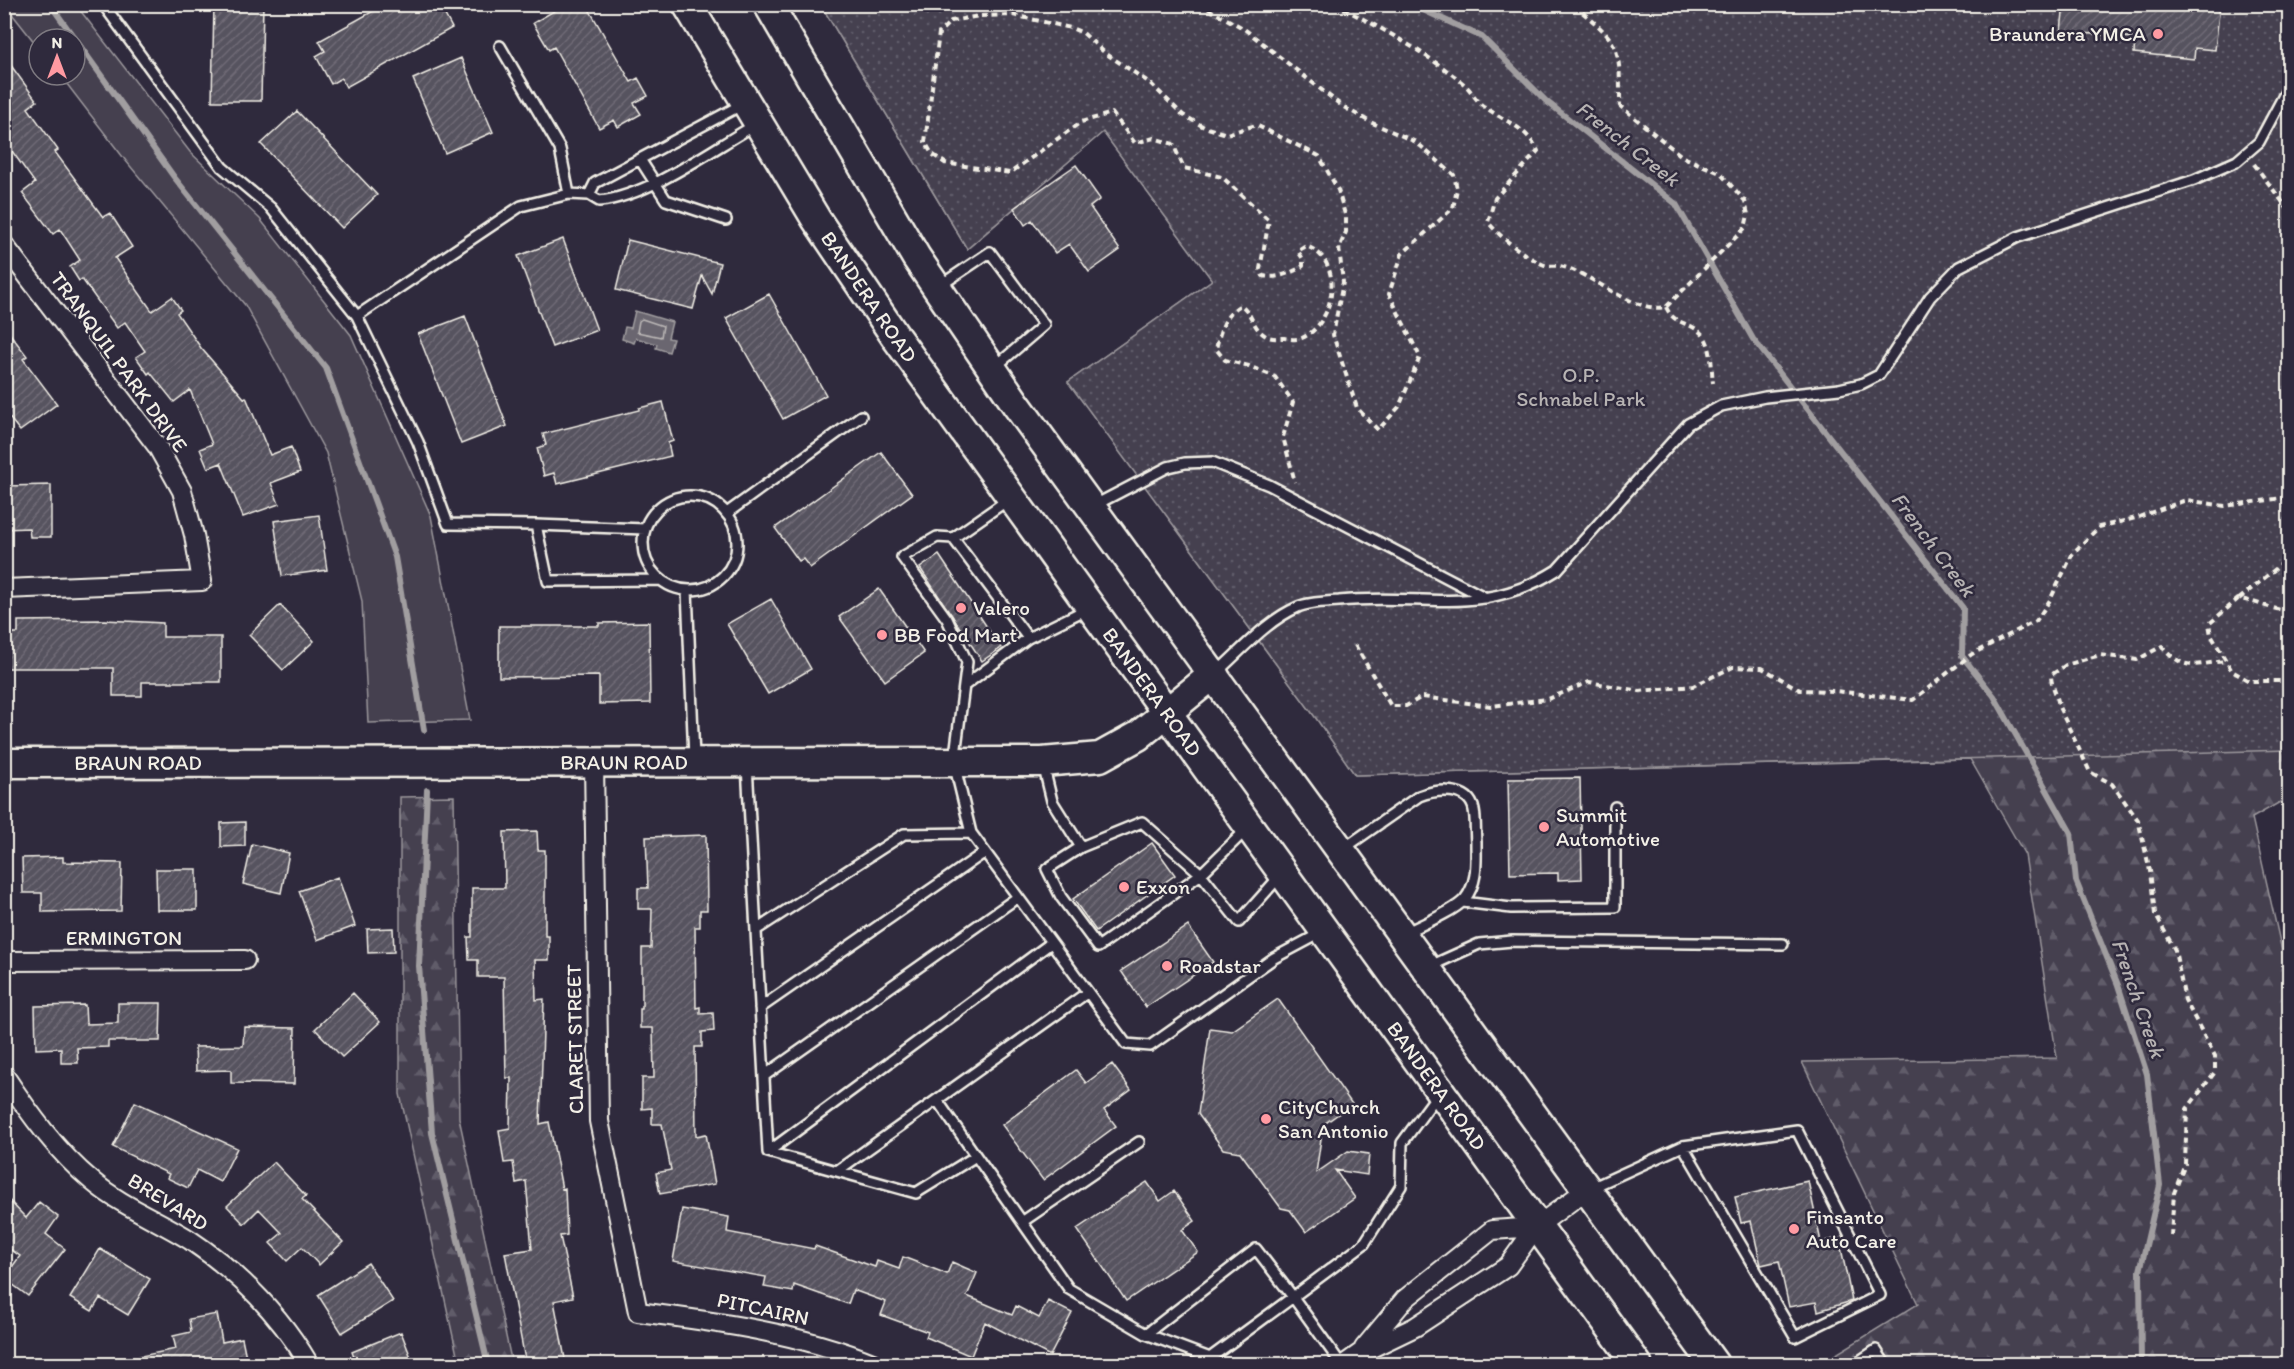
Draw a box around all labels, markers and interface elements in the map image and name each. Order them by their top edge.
place label: Braundera YMCA [1989,21,2147,46]
north arrow [27,27,87,87]
marker: Braundera YMCA [2151,27,2165,41]
text: N [52,33,62,52]
water label: French Creek [1571,95,1686,193]
street label: BANDERA ROAD [816,226,923,367]
street label: TRANQUIL PARK DRIVE [46,267,193,457]
park label: O.P. Schnabel Park [1517,362,1646,411]
water label: French Creek [1886,487,1983,603]
place label: Valero [973,595,1030,620]
marker: Valero [954,601,968,615]
place label: BB Food Mart [894,622,1017,647]
street label: BANDERA ROAD [1097,622,1207,761]
marker: BB Food Mart [875,628,889,642]
street label: BRAUN ROAD [560,749,688,774]
street label: BRAUN ROAD [74,750,202,775]
place label: Summit Automotive [1556,802,1660,851]
marker: Summit Automotive [1537,820,1551,834]
place label: Exxon [1136,874,1190,899]
marker: Exxon [1117,880,1131,894]
street label: ERMINGTON [66,925,182,950]
water label: French Creek [2106,935,2172,1063]
place label: Roadstar [1179,953,1261,978]
marker: Roadstar [1160,959,1174,973]
street label: CLARET STREET [561,964,588,1114]
street label: BANDERA ROAD [1382,1016,1492,1155]
place label: CityChurch San Antonio [1278,1094,1388,1143]
marker: CityChurch San Antonio [1259,1112,1273,1126]
street label: BREVARD [123,1167,213,1236]
place label: Finsanto Auto Care [1806,1204,1897,1253]
marker: Finsanto Auto Care [1787,1222,1801,1236]
street label: PITCAIRN [715,1287,811,1330]

